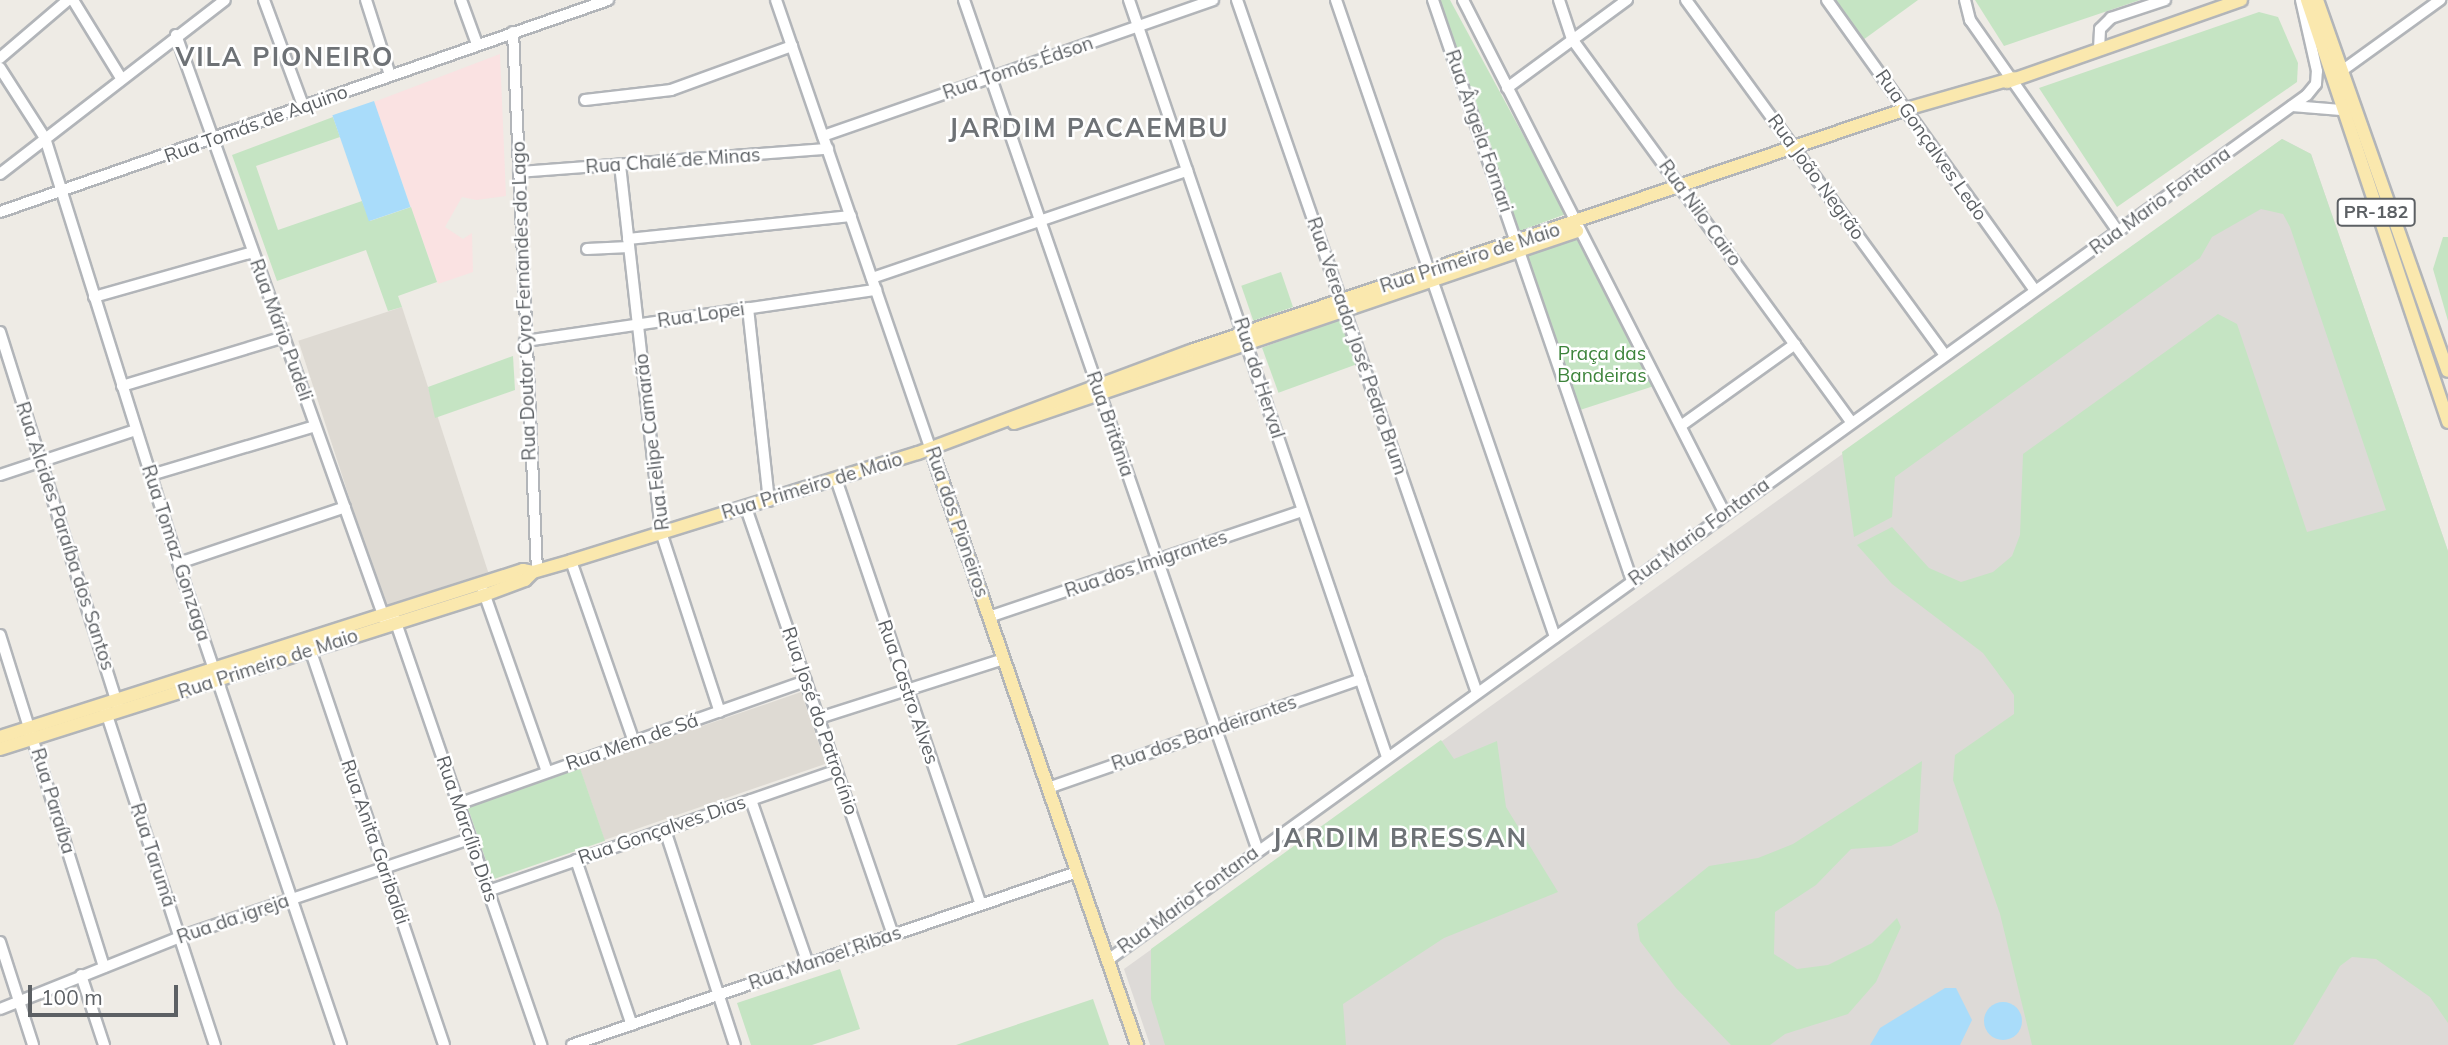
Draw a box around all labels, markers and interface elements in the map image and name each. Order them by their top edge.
street label: Rua Tomás Édson [940,32,1096,104]
district label: VILA PIONEIRO [177,41,393,73]
street label: Rua Ângela Fornari [1441,47,1517,215]
street label: Rua Gonçalves Ledo [1870,65,1992,225]
street label: Rua Tomás de Aquino [161,80,351,168]
street label: Rua João Negrão [1763,110,1869,244]
district label: JARDIM PACAEMBU [950,112,1228,144]
street label: Rua Doutor Cyro Fernandes do Lago [507,141,541,461]
street label: Rua Mario Fontana [2085,142,2235,260]
street label: Rua Chalé de Minas [585,144,761,178]
street label: Rua Nilo Cairo [1654,155,1746,271]
road number: PR-182 [2336,197,2416,226]
street label: Rua Vereador José Pedro Brum [1302,214,1412,478]
street label: Rua Primeiro de Maio [1377,218,1563,298]
street label: Rua Mário Pudeli [245,256,317,404]
street label: Rua Lopei [656,298,746,332]
street label: Rua do Herval [1229,315,1289,441]
park label: Praça das Bandeiras [1557,343,1647,387]
street label: Rua Felipe Camarão [630,352,674,532]
street label: Rua Britânia [1081,368,1139,480]
street label: Rua Alcides Paraíba dos Santos [11,399,119,673]
street label: Rua dos Pioneiros [921,444,993,600]
street label: Rua Primeiro de Maio [719,448,905,524]
street label: Rua Tomaz Gonzaga [137,462,215,644]
street label: Rua Mario Fontana [1624,473,1774,591]
street label: Rua dos Imigrantes [1062,525,1230,603]
street label: Rua Castro Alves [873,617,943,767]
street label: Rua Primeiro de Maio [175,624,361,704]
street label: Rua José do Patrocínio [777,624,863,818]
street label: Rua dos Bandeirantes [1108,691,1300,775]
street label: Rua Mem de Sá [563,709,701,775]
street label: Rua Paraíba [26,745,80,857]
street label: Rua Marcílio Dias [431,753,503,905]
street label: Rua Anita Garibaldi [336,756,414,928]
street label: Rua Gonçalves Dias [575,791,749,869]
street label: Rua Tarumã [125,800,181,910]
district label: JARDIM BRESSAN [1274,822,1526,854]
street label: Rua Mario Fontana [1113,841,1263,959]
street label: Rua da igreja [174,889,292,949]
street label: Rua Manoel Ribas [746,921,904,995]
scale bar [32,972,182,1016]
text: 100 m [41,984,103,1010]

